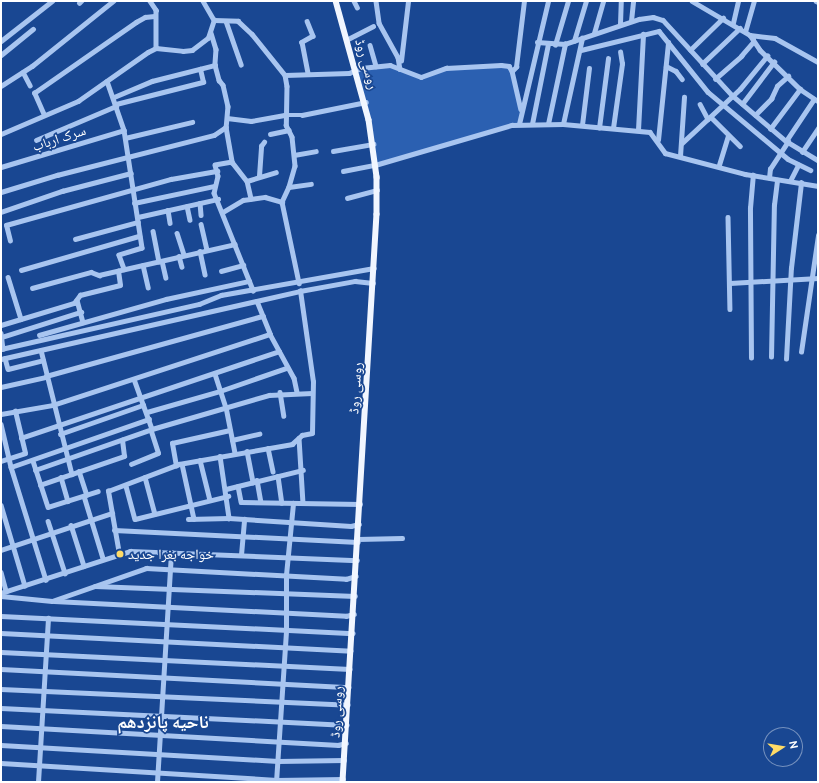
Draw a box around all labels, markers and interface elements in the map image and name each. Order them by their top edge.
street label: روسی روڈ [352,37,382,91]
street label: سرک ارباب [30,122,88,154]
street label: روسی روڈ [345,362,365,414]
place label: خواجه بغرا جدید [128,546,214,562]
marker: خواجه بغرا جدید [115,549,125,559]
street label: روسی روڈ [326,686,346,738]
district label: ناحیه پانزدهم [117,711,209,733]
north arrow [763,727,803,767]
text: N [786,739,801,750]

